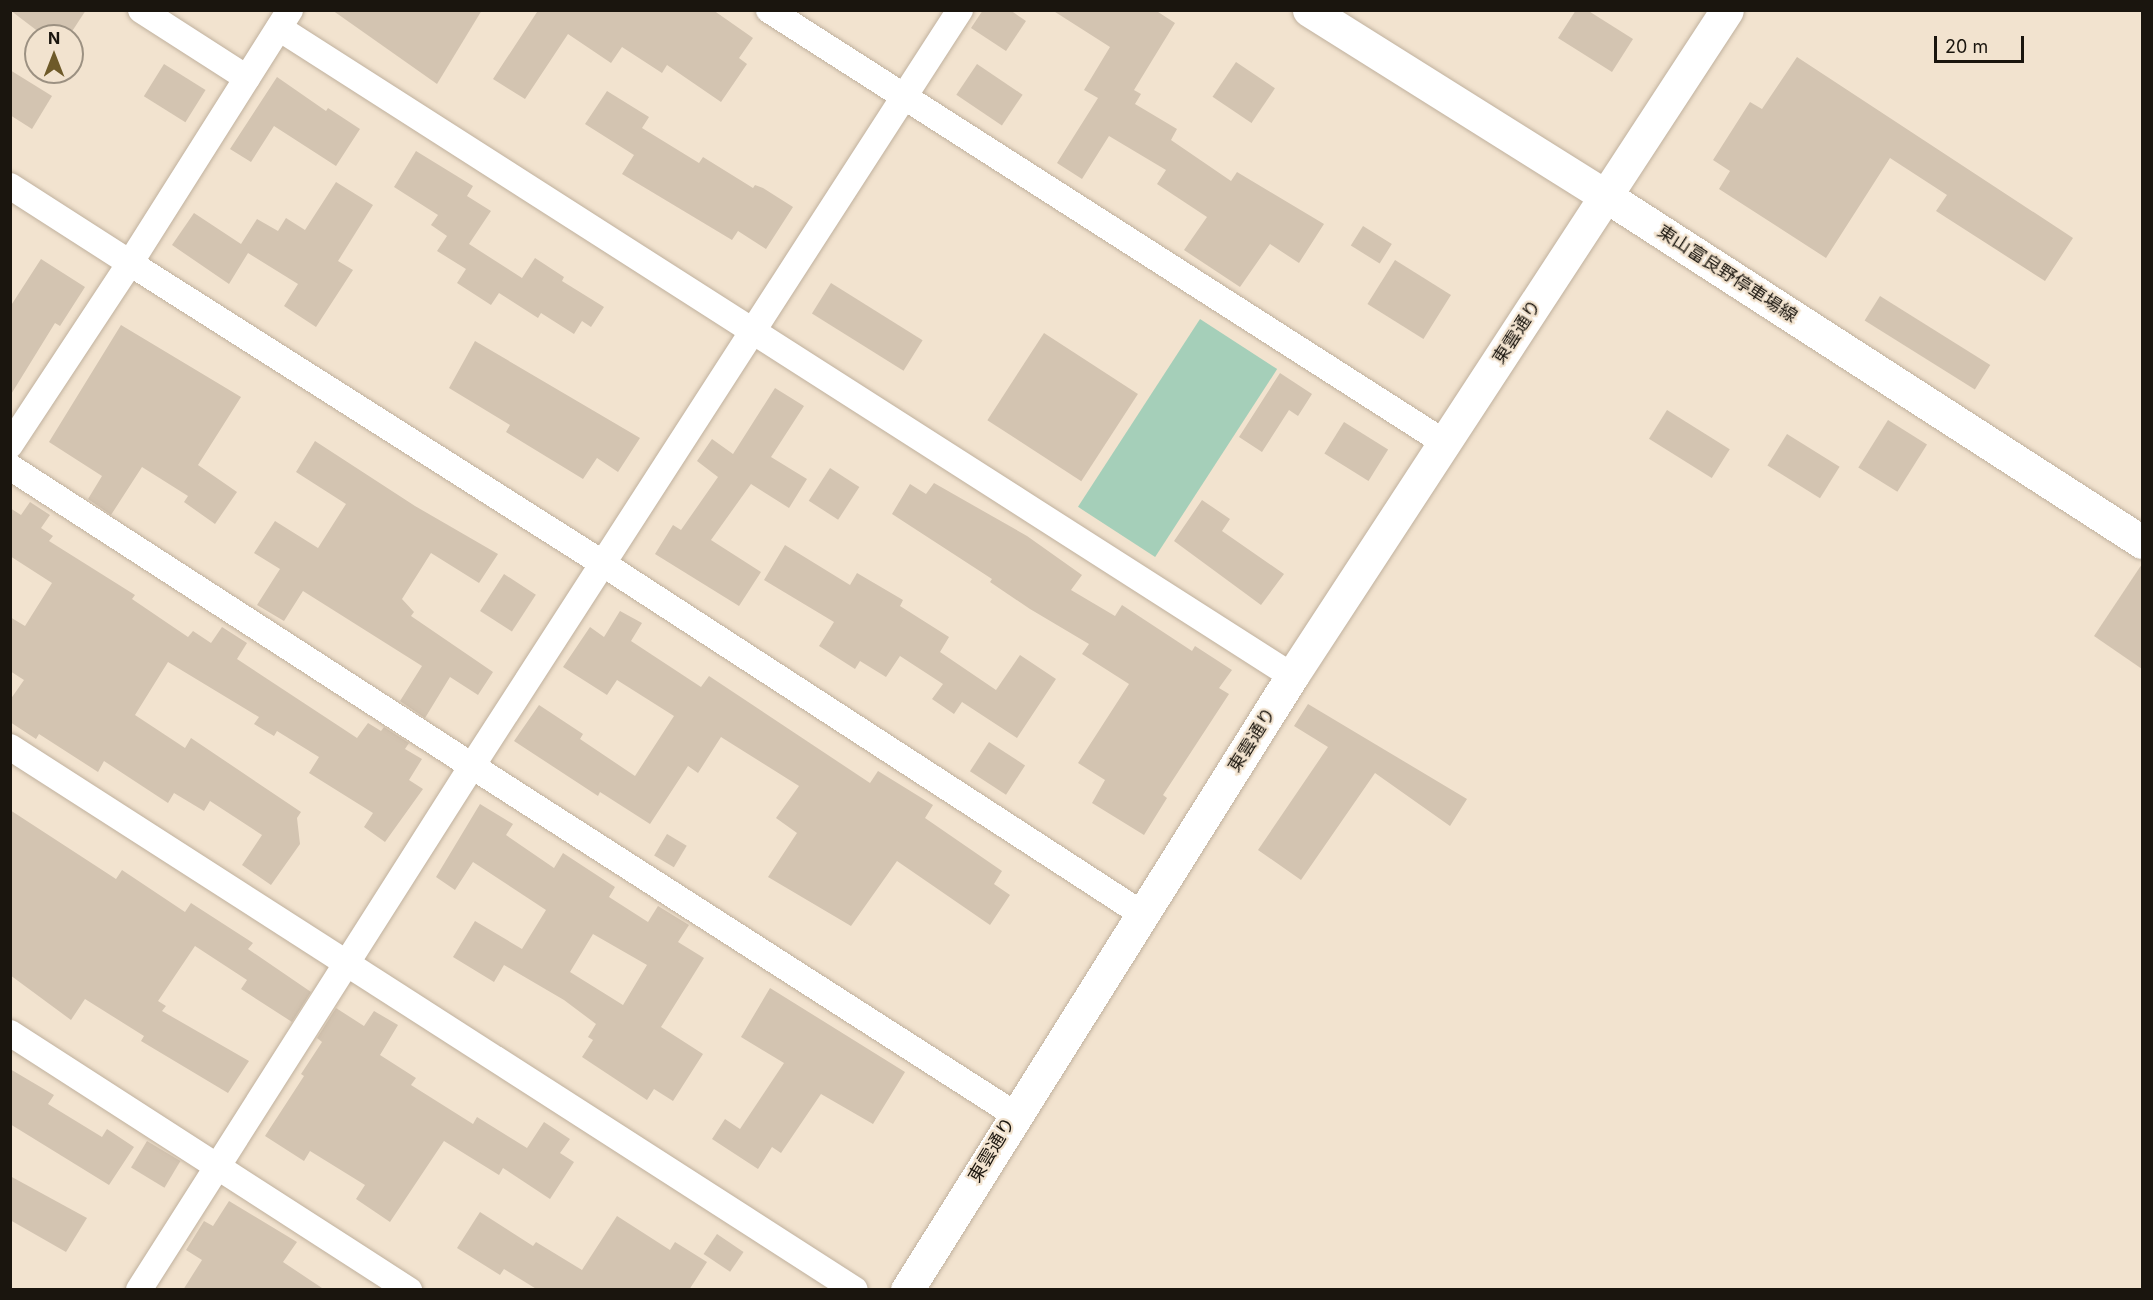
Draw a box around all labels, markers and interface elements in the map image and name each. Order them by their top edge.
north arrow [24,24,84,84]
scale bar [1937,24,2027,62]
text: N [48,28,60,48]
text: 20 m [1945,36,1988,57]
street label: 東山富良野停車場線 [1653,221,1801,327]
street label: 東雲通り [1488,296,1546,368]
street label: 東雲通り [1224,704,1280,776]
street label: 東雲通り [964,1114,1020,1186]

